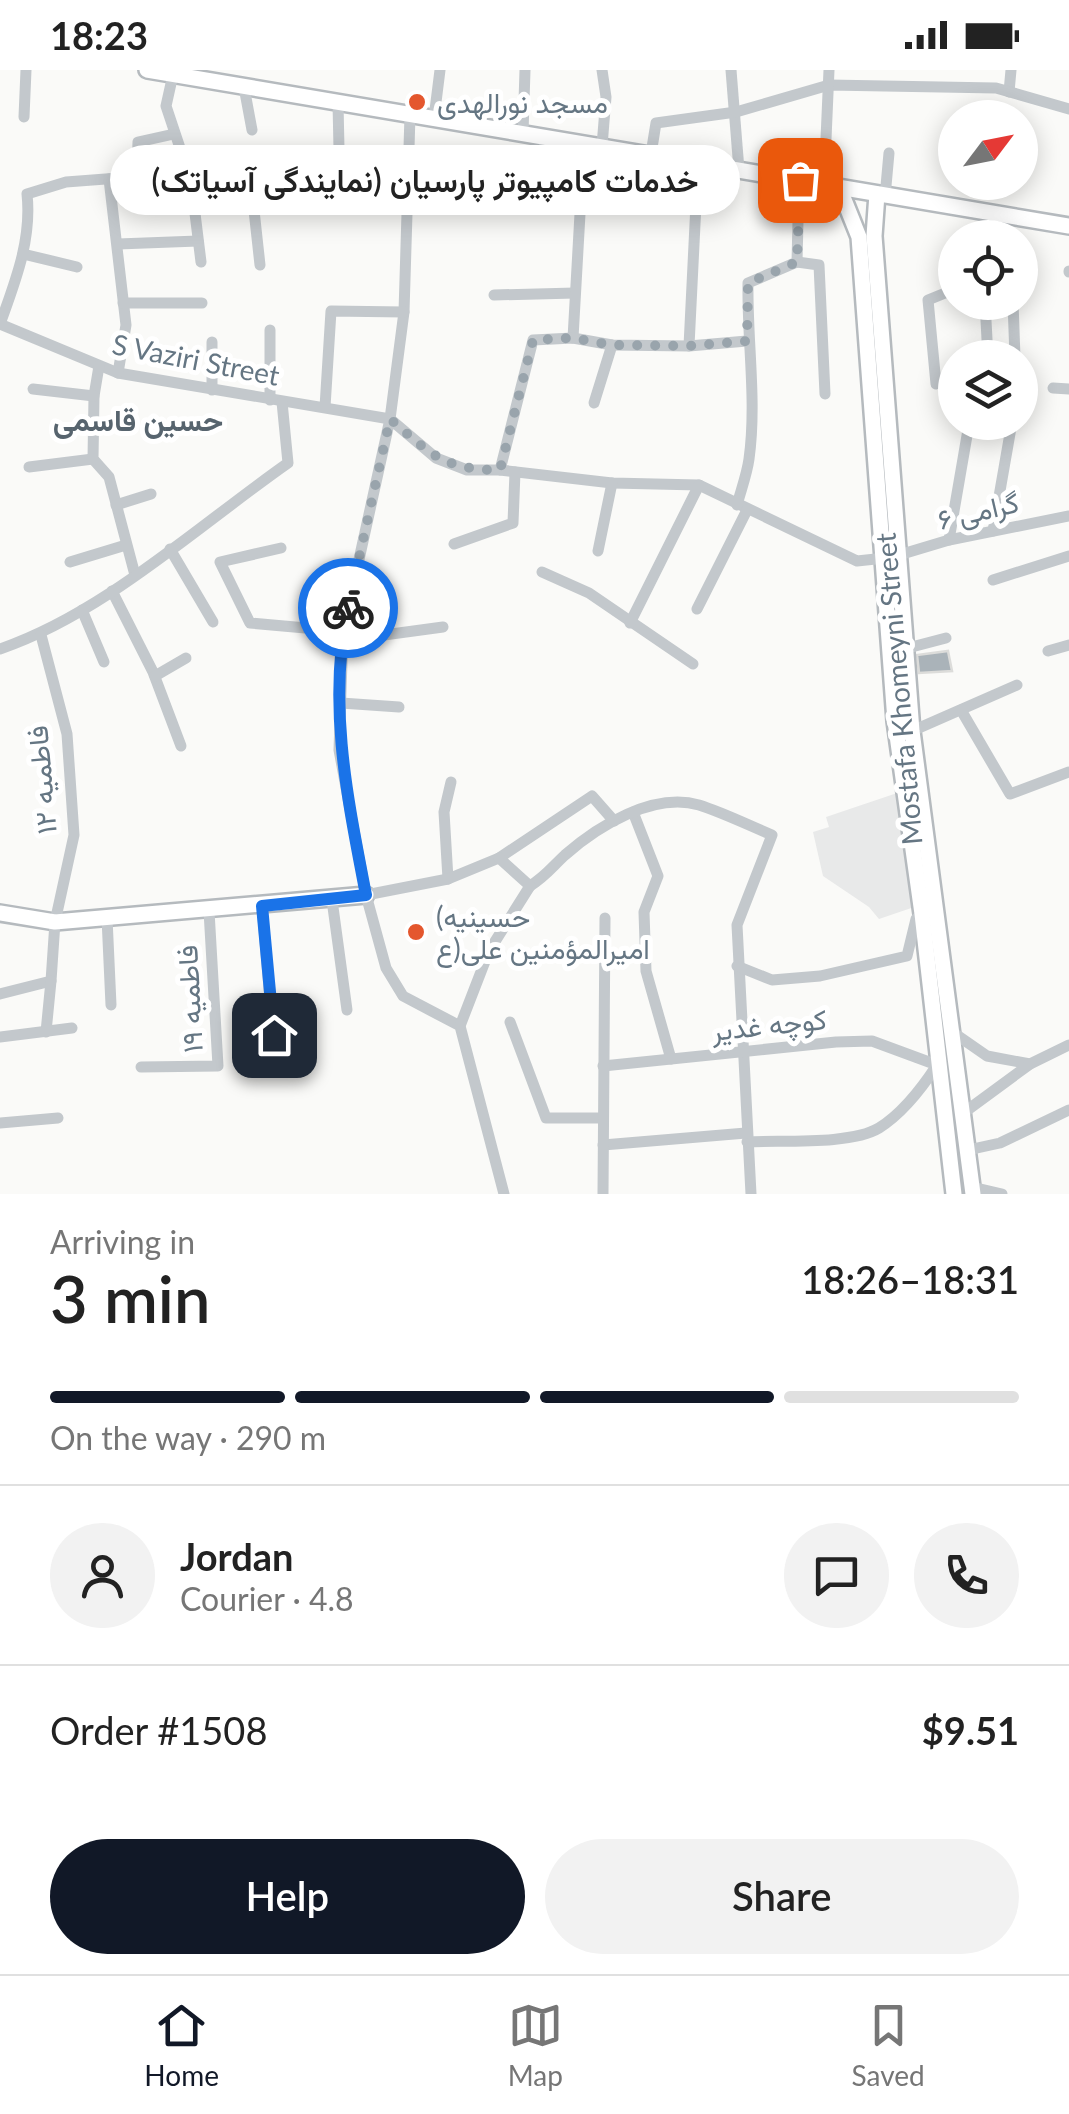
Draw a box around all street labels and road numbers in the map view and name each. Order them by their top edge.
street label: S Vaziri Street [110,326,282,392]
street label: گرامی ۶ [934,484,1022,538]
street label: Mostafa Khomeyni Street [867,531,929,847]
street label: فاطمیه ۱۲ [19,724,63,836]
street label: فاطمیه ۱۹ [169,944,209,1054]
street label: کوچه غدیر [709,1001,828,1050]

